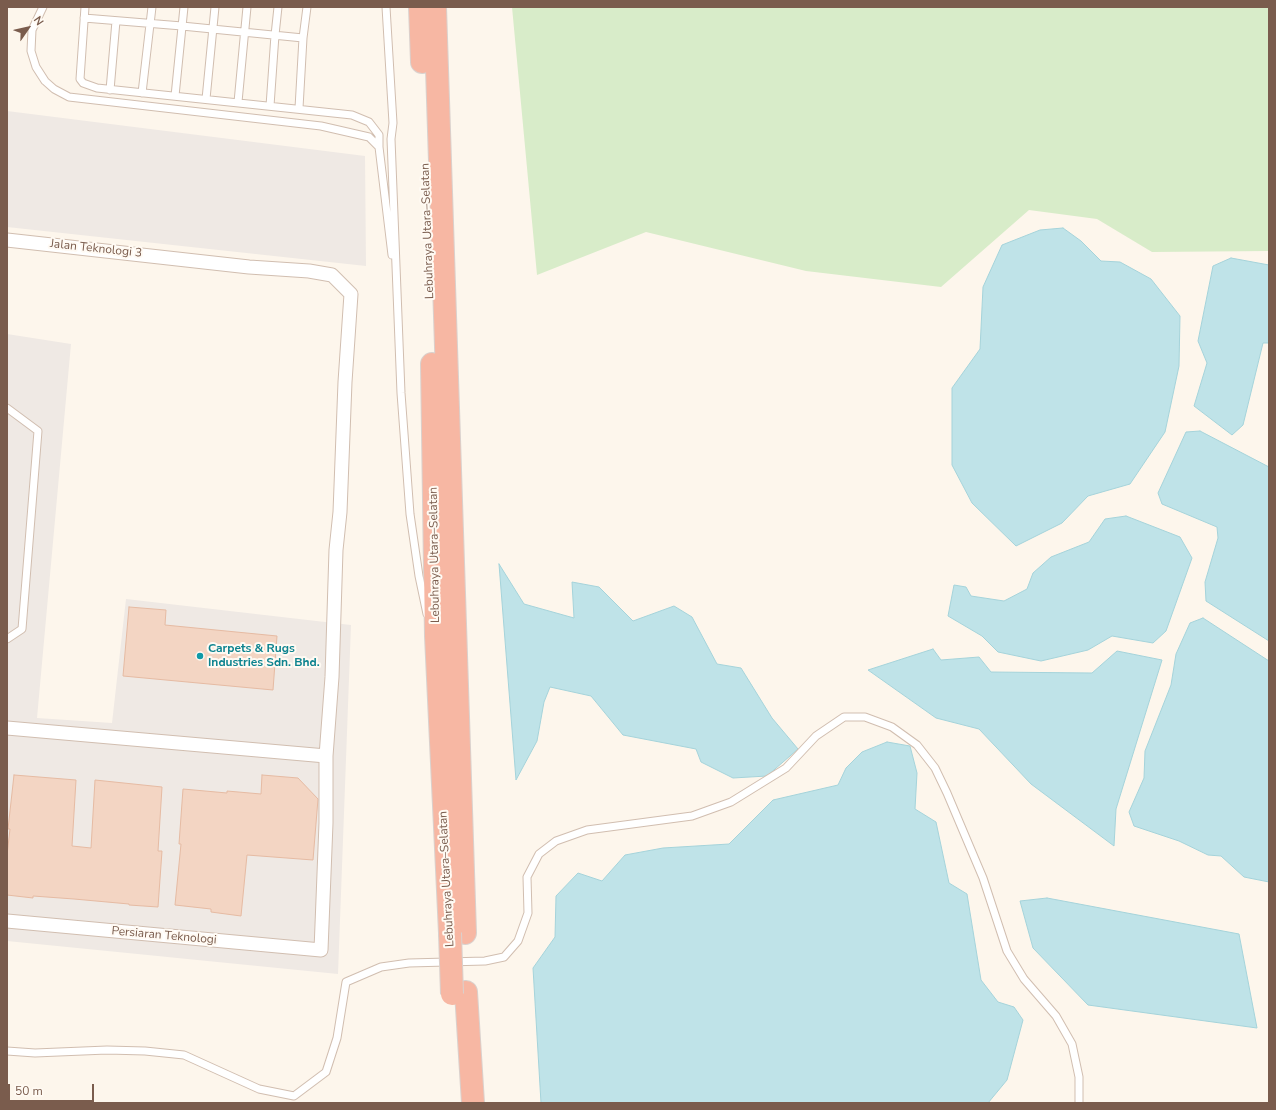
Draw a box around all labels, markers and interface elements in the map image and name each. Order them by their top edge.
north arrow [8,8,48,48]
text: N [30,13,47,29]
street label: Lebuhraya Utara–Selatan [418,163,438,299]
street label: Jalan Teknologi 3 [49,237,143,261]
street label: Lebuhraya Utara–Selatan [427,487,443,623]
place label: Carpets & Rugs Industries Sdn. Bhd. [208,642,320,670]
marker: Carpets & Rugs Industries Sdn. Bhd. [195,651,205,661]
street label: Lebuhraya Utara–Selatan [436,811,458,947]
street label: Persiaran Teknologi [111,924,217,948]
scale bar [10,1076,96,1102]
text: 50 m [15,1083,43,1099]

